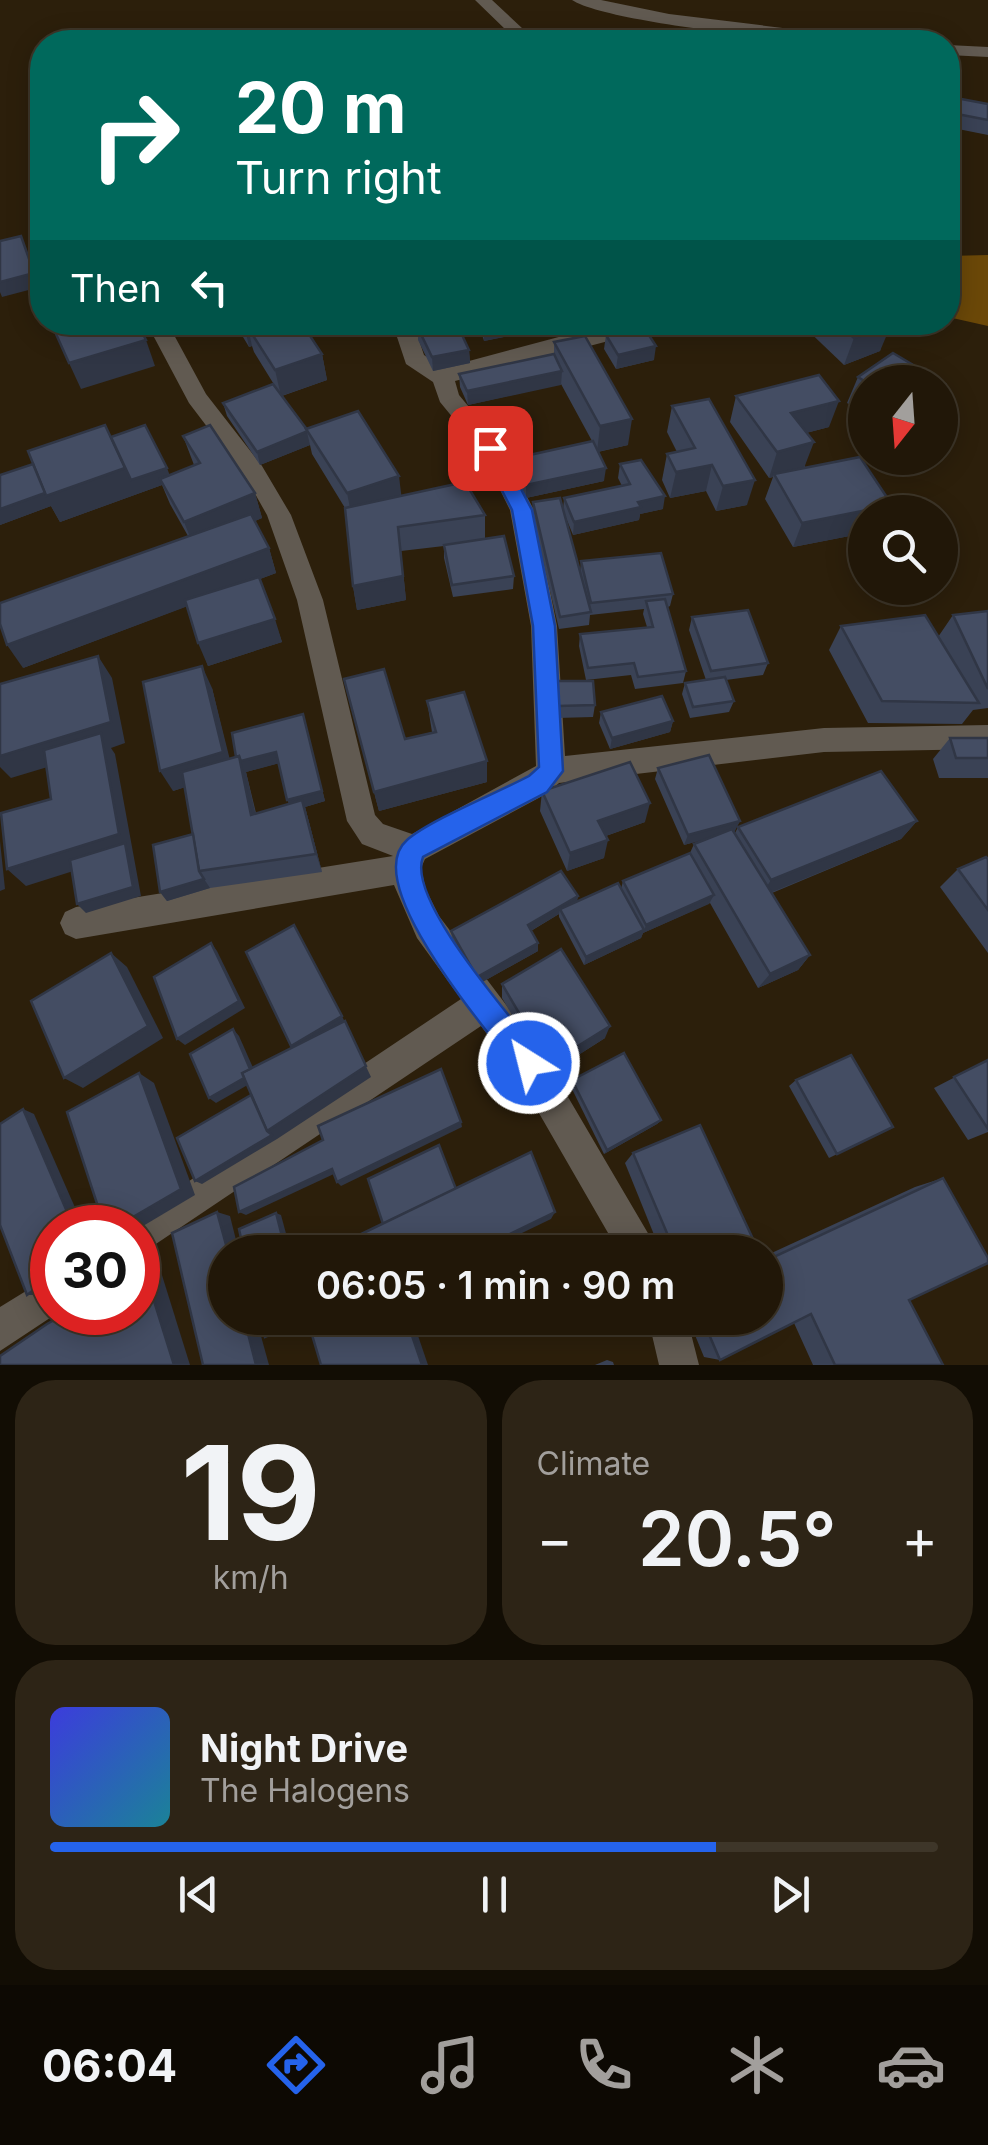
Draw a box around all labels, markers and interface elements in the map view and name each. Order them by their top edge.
text: 20 m [235,65,407,150]
icon: right [70,70,200,200]
text: Turn right [235,150,442,205]
icon: left [182,260,237,315]
text: Then [70,265,162,311]
north arrow [848,365,958,475]
map controls [848,365,958,605]
pin [448,406,533,491]
icon: arrive [463,421,518,476]
button: search [848,495,958,605]
position arrow [477,1011,581,1115]
speed limit sign: 30 [30,1205,160,1335]
text: 06:05 · 1 min · 90 m [316,1262,675,1308]
text: 19 [181,1414,321,1571]
text: Climate [537,1444,650,1483]
text: 20.5° [638,1493,837,1584]
text: − [537,1506,573,1572]
text: + [902,1506,938,1572]
text: km/h [213,1558,289,1597]
text: Night Drive [200,1725,408,1771]
text: The Halogens [200,1771,410,1810]
icon: previous [171,1867,226,1922]
icon: pause [467,1867,522,1922]
icon: next [763,1867,818,1922]
icon: directions [261,2030,331,2100]
icon: music [415,2030,485,2100]
icon: phone [569,2030,639,2100]
icon: climate [722,2030,792,2100]
icon: car [876,2030,946,2100]
text: 06:04 [42,2038,177,2093]

